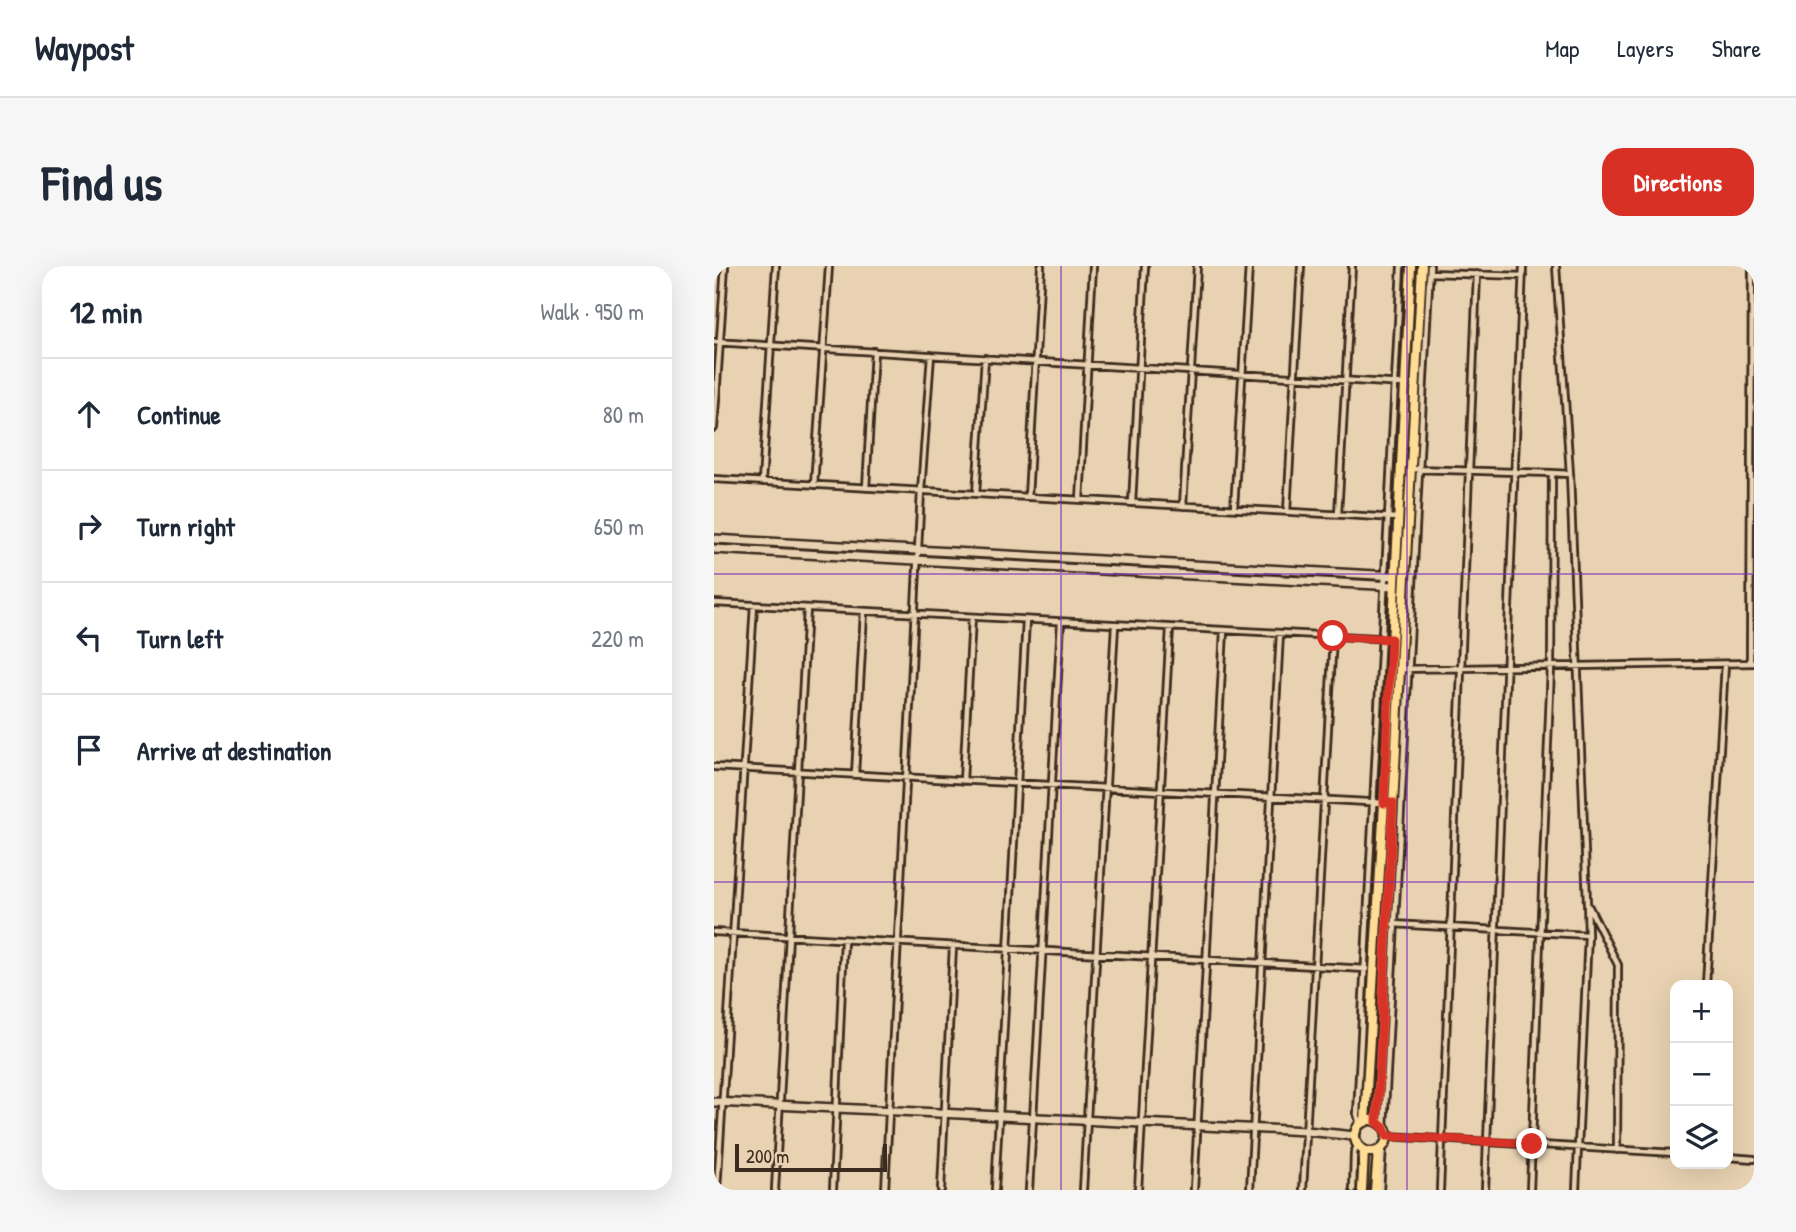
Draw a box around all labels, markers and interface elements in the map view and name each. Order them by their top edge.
text: Waypost [35,26,134,70]
text: Map [1545,32,1579,64]
text: Layers [1617,32,1674,64]
text: Share [1712,32,1761,64]
button: Directions [1602,148,1754,216]
text: Find us [42,149,162,215]
text: 12 min [70,292,143,332]
text: Walk · 950 m [541,296,644,327]
icon: ahead [70,395,108,433]
text: Continue [137,397,221,432]
text: 80 m [603,399,644,430]
icon: right [70,507,108,545]
text: Turn right [137,509,235,544]
text: 650 m [594,511,644,542]
icon: left [70,619,108,657]
route start [1317,620,1348,651]
text: Turn left [137,621,223,656]
text: 220 m [591,623,644,654]
icon: arrive [70,731,108,769]
text: Arrive at destination [137,733,332,768]
map controls [1670,980,1733,1169]
button: + [1670,980,1733,1043]
button: − [1670,1043,1733,1106]
button: layers [1670,1106,1733,1169]
route end [1516,1128,1547,1159]
scale bar [735,1141,887,1173]
text: 200 m [746,1143,789,1169]

